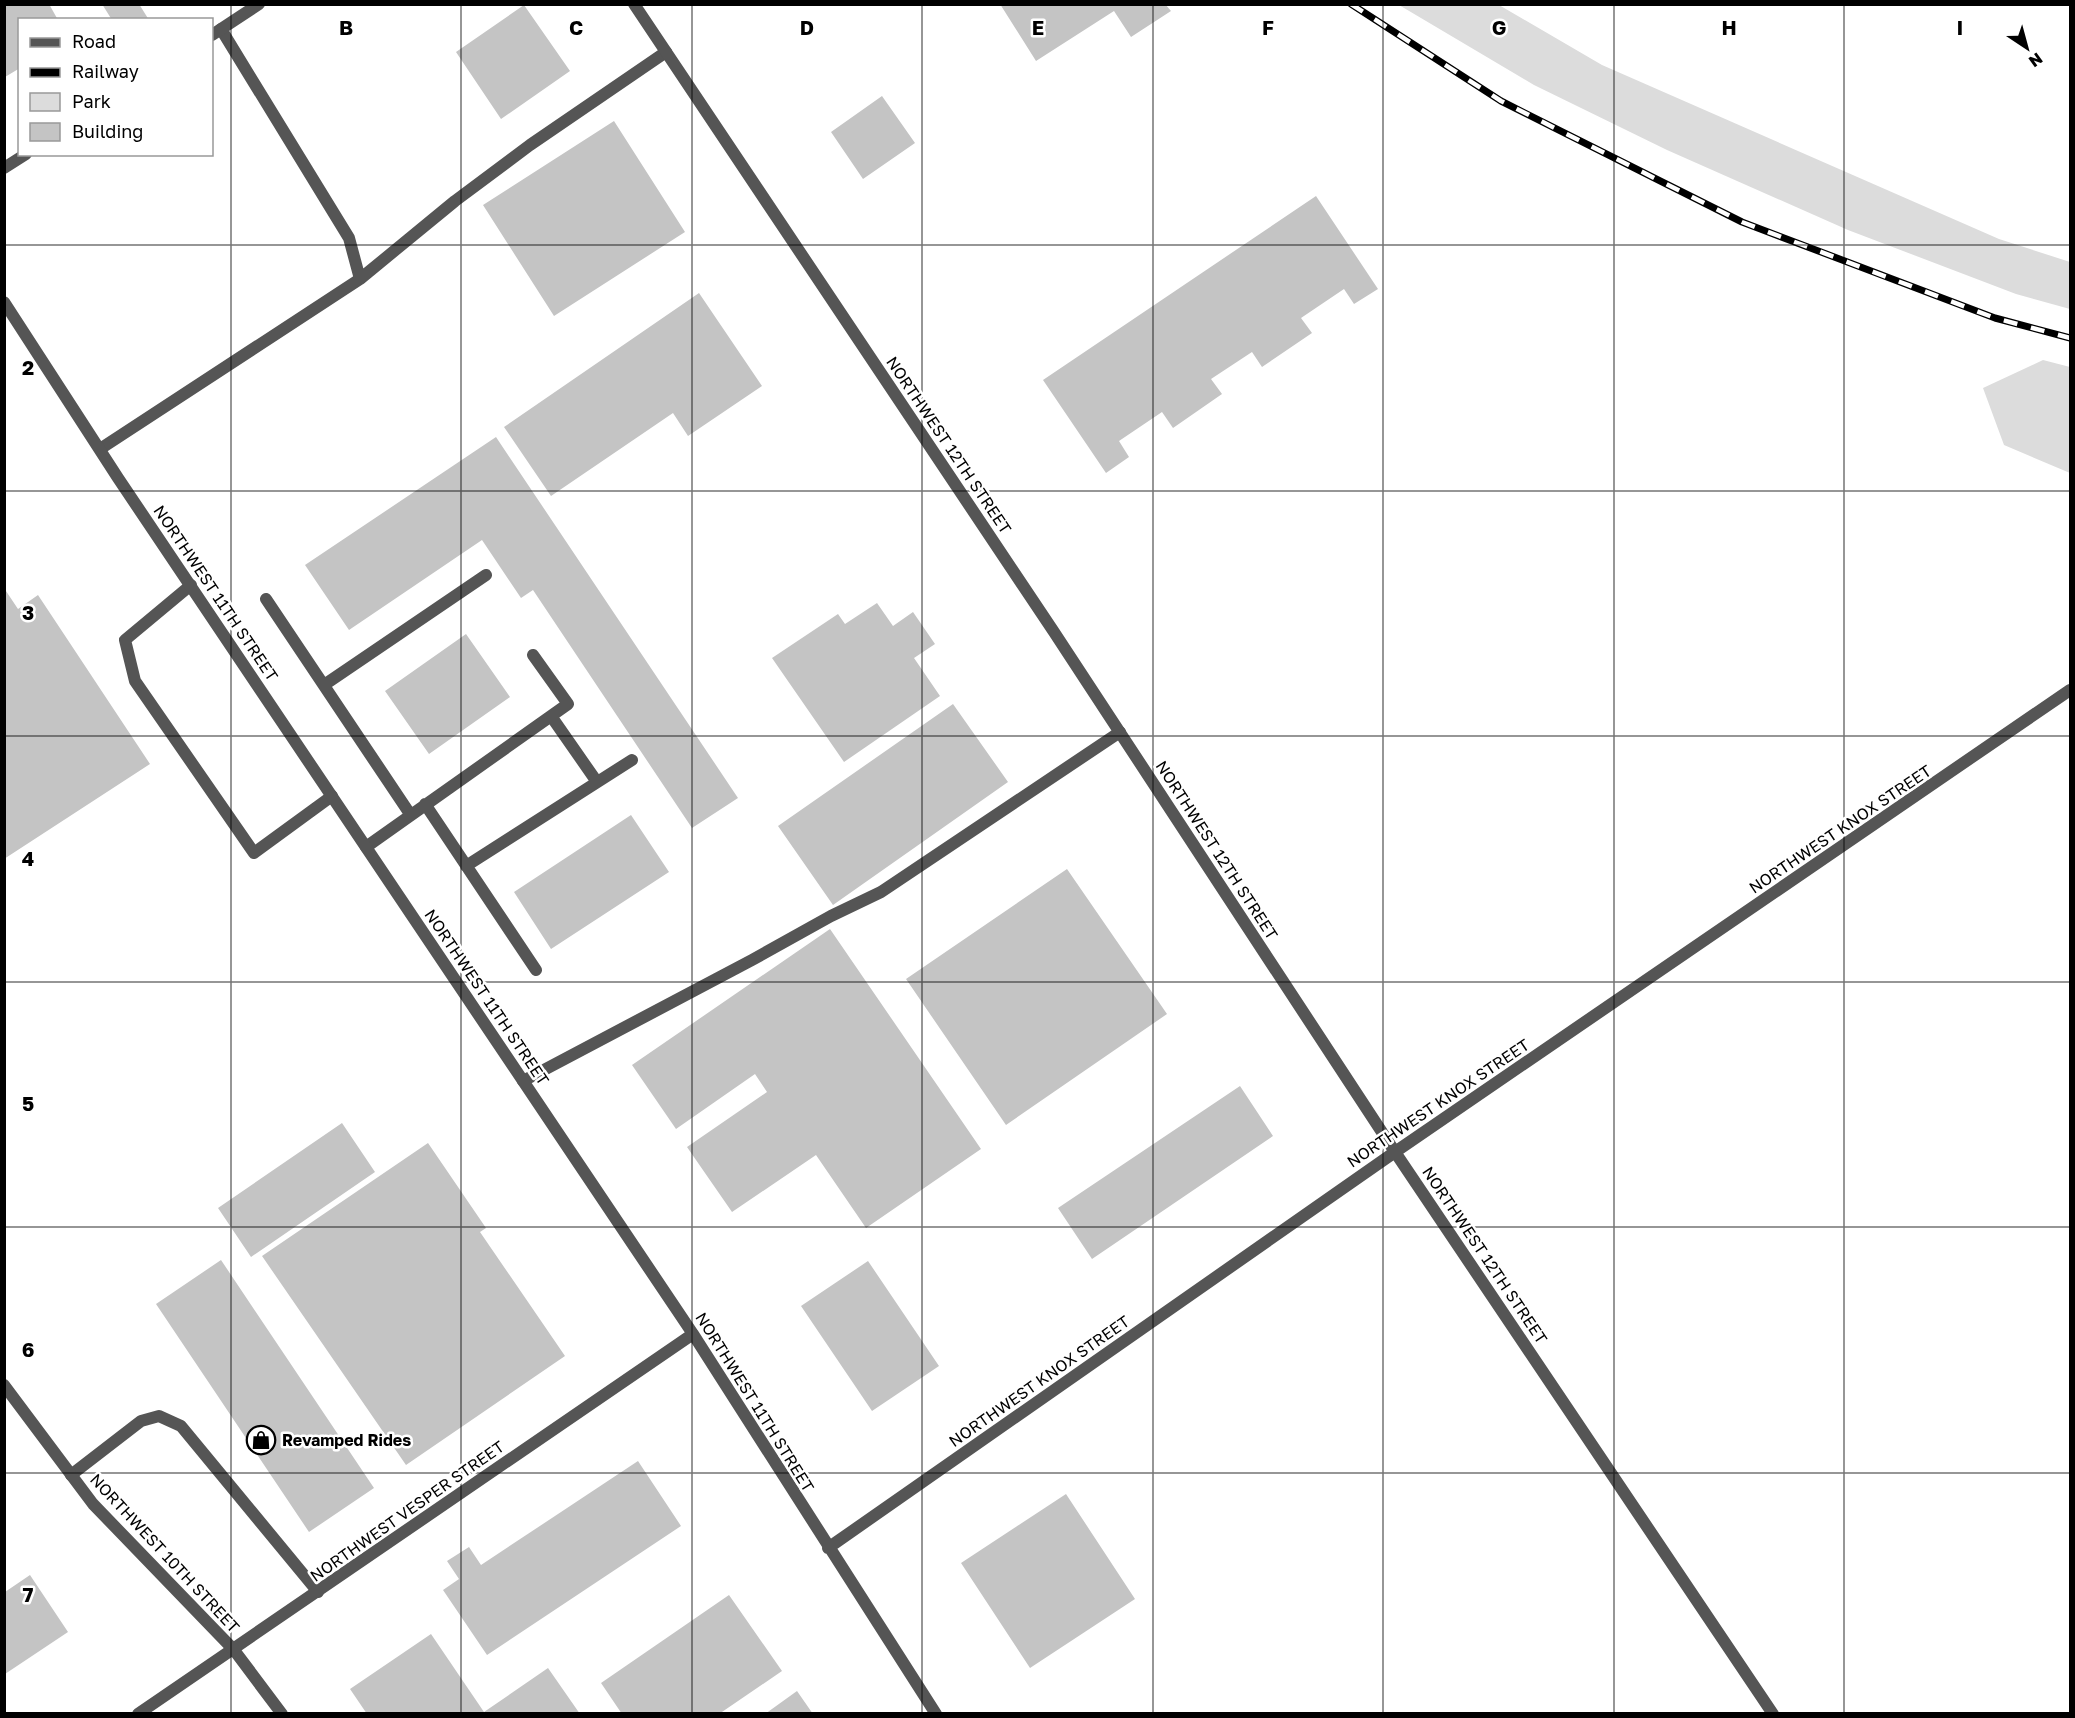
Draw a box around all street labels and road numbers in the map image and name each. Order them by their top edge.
street label: NORTHWEST 12TH STREET [882,353,1016,538]
street label: NORTHWEST 11TH STREET [150,501,282,685]
street label: NORTHWEST 12TH STREET [1152,757,1282,943]
street label: NORTHWEST KNOX STREET [1745,760,1935,898]
street label: NORTHWEST 11TH STREET [421,905,553,1089]
street label: NORTHWEST KNOX STREET [1343,1034,1533,1172]
street label: NORTHWEST 12TH STREET [1418,1163,1552,1348]
street label: NORTHWEST 11TH STREET [691,1308,819,1496]
street label: NORTHWEST KNOX STREET [945,1311,1133,1451]
street label: NORTHWEST VESPER STREET [306,1436,508,1586]
street label: NORTHWEST 10TH STREET [86,1469,244,1637]

